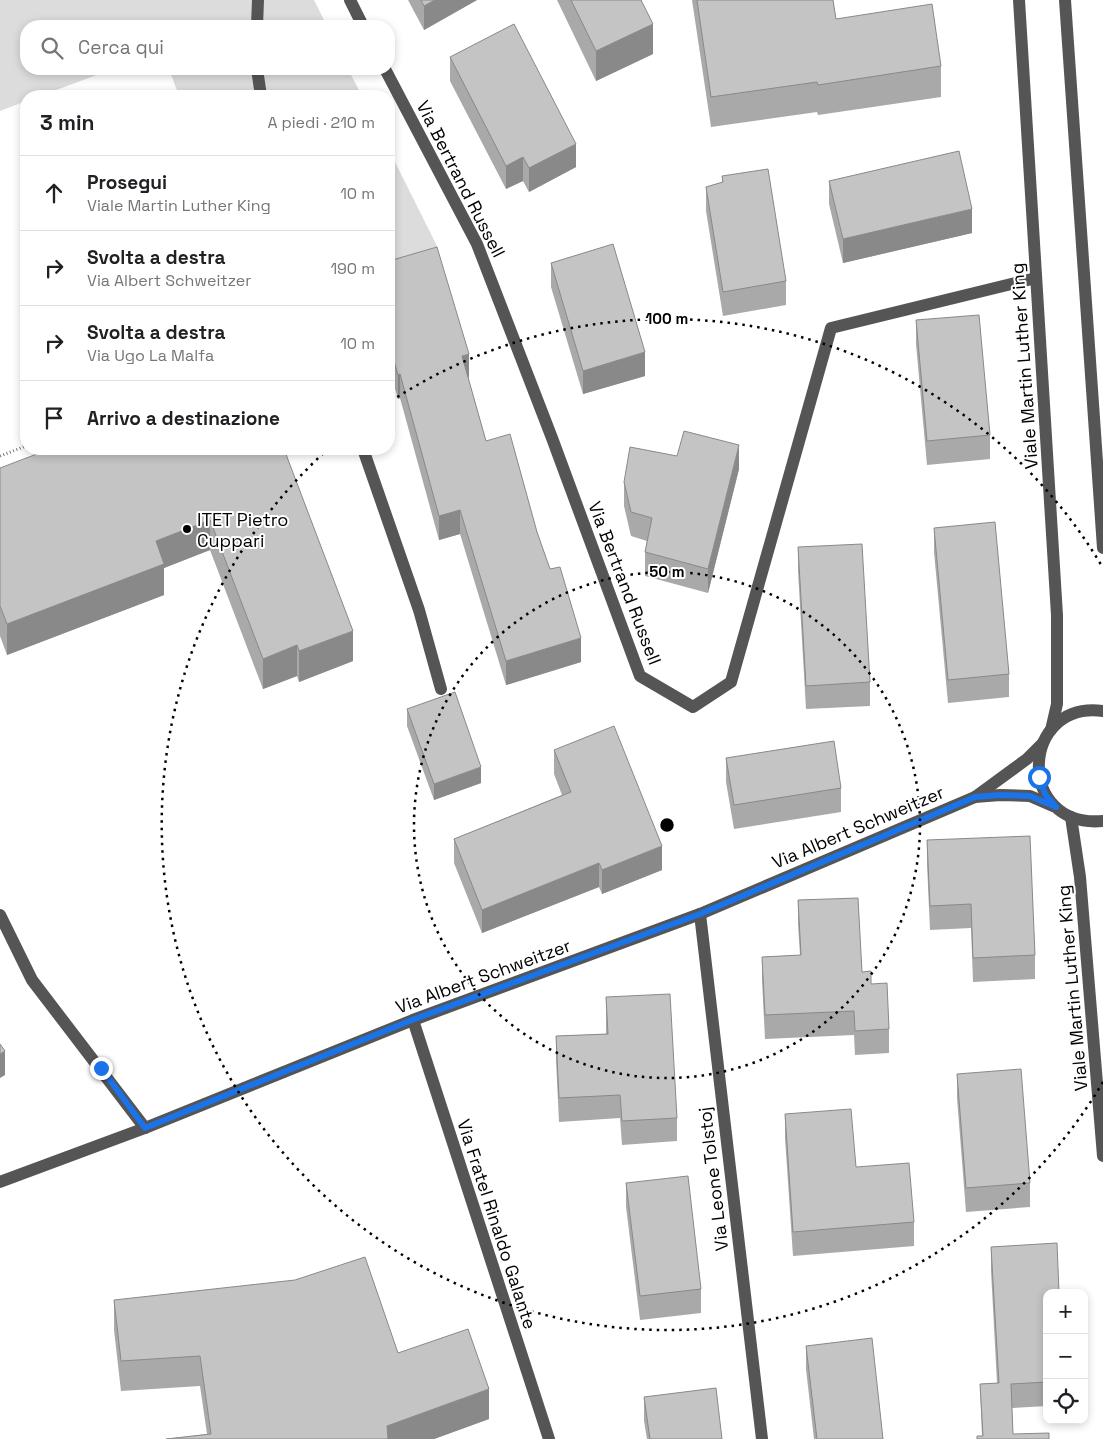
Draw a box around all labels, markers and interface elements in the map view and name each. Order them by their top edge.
search box [20,20,395,75]
icon: search [38,34,66,62]
text: Cerca qui [78,35,164,60]
street label: Via Bertrand Russell [411,97,511,261]
text: 3 min [40,109,95,136]
text: A piedi · 210 m [267,112,375,133]
text: Prosegui [87,170,167,195]
icon: ahead [40,179,68,207]
text: 10 m [340,183,375,204]
text: Viale Martin Luther King [87,195,271,216]
text: Svolta a destra [87,245,225,270]
icon: right [40,254,68,282]
text: 190 m [330,258,375,279]
street label: Viale Martin Luther King [1005,262,1043,470]
text: Via Albert Schweitzer [87,270,251,291]
text: 100 m [646,309,688,328]
text: Svolta a destra [87,320,225,345]
icon: right [40,329,68,357]
text: 10 m [340,333,375,354]
text: Via Ugo La Malfa [87,345,214,366]
icon: arrive [40,404,68,432]
text: Arrivo a destinazione [87,406,280,431]
street label: Via Bertrand Russell [583,498,667,668]
place label: ITET Pietro Cuppari [197,508,288,552]
marker: ITET Pietro Cuppari [181,523,193,535]
text: 50 m [649,562,685,581]
route start [1028,766,1051,789]
street label: Via Albert Schweitzer [768,780,948,874]
centre of rings [658,816,676,834]
street label: Viale Martin Luther King [1052,884,1092,1092]
street label: Via Albert Schweitzer [392,934,574,1018]
route end [90,1057,113,1080]
street label: Via Leone Tolstoj [693,1106,733,1252]
street label: Via Fratel Rinaldo Galante [452,1116,542,1332]
map controls [1043,1289,1088,1424]
button: + [1043,1289,1088,1334]
button: − [1043,1334,1088,1379]
button: locate [1043,1379,1088,1424]

